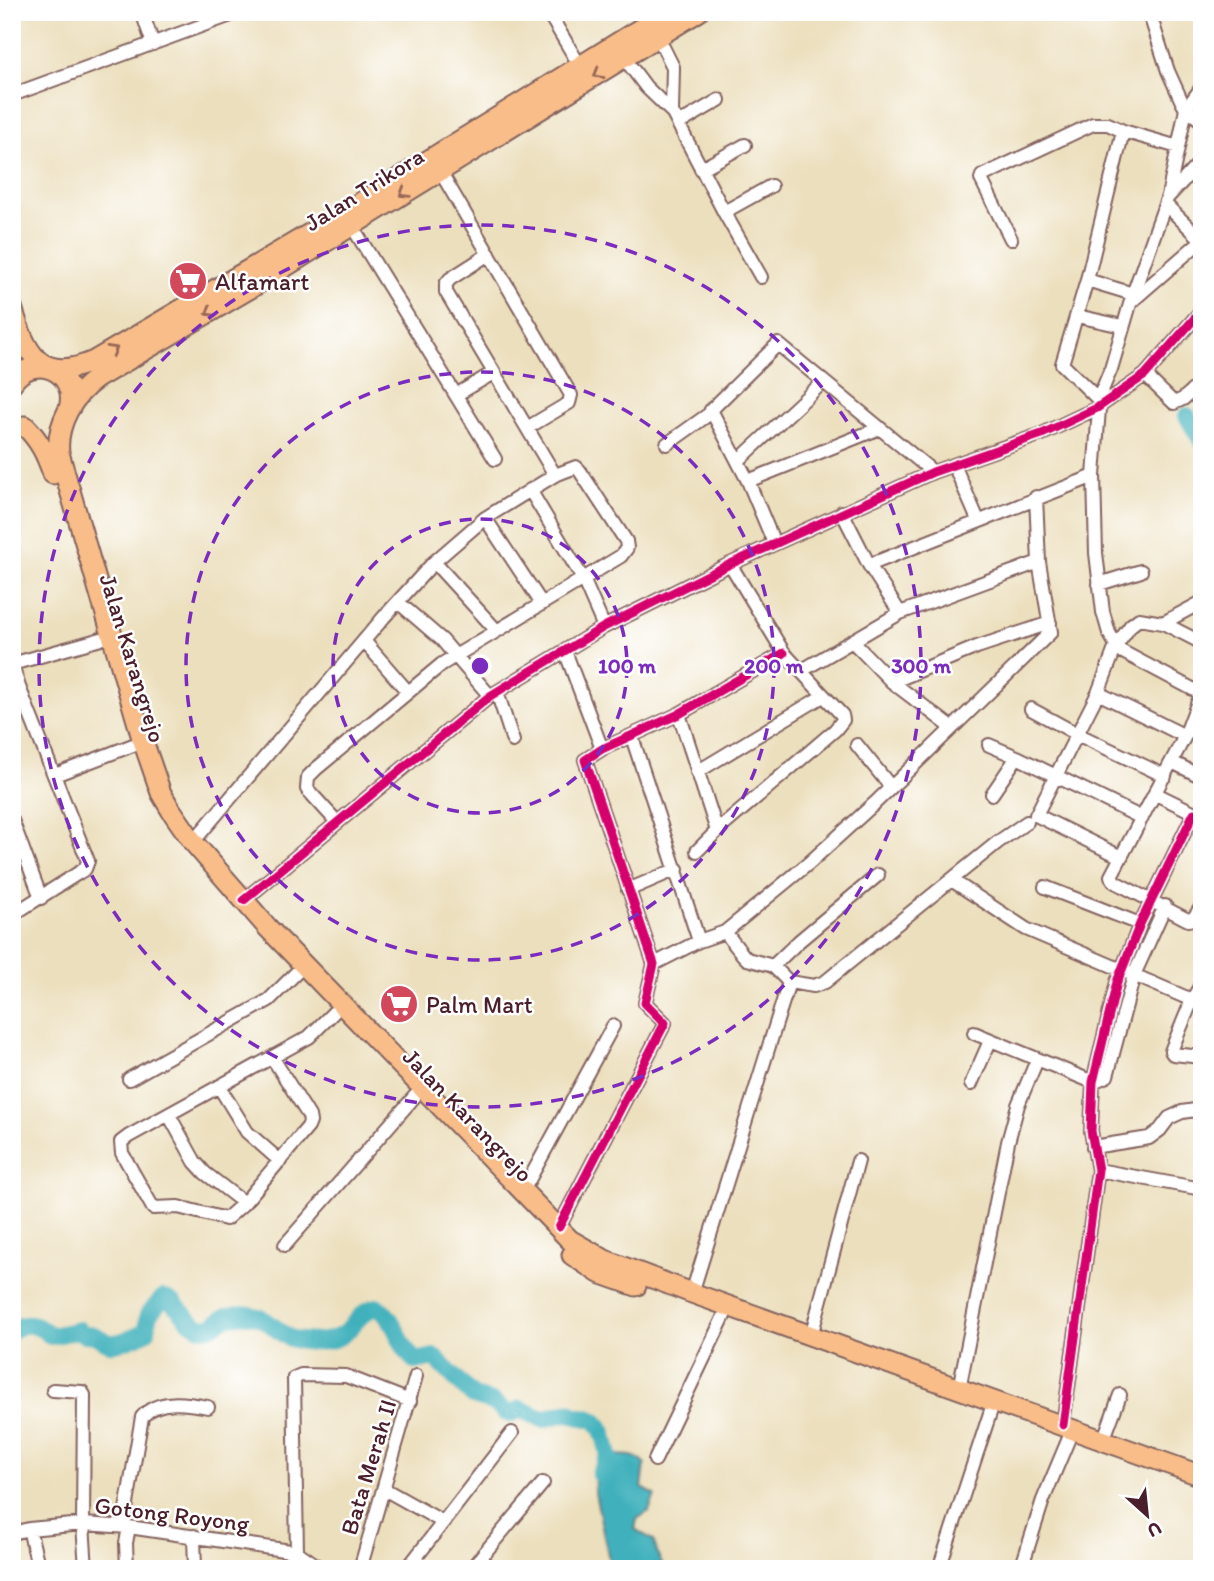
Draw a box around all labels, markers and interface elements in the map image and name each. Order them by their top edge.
one-way arrow [593,66,606,79]
street label: Jalan Trikora [299,141,429,237]
one-way arrow [399,185,412,198]
supermarket icon: Alfamart [167,260,209,302]
place label: Alfamart [215,267,309,296]
one-way arrow [205,304,218,317]
one-way arrow [106,345,119,358]
street label: Jalan Karangrejo [94,570,172,746]
text: 100 m [598,653,656,678]
text: 200 m [744,653,804,678]
text: 300 m [891,653,951,678]
centre of rings [468,654,492,678]
supermarket icon: Palm Mart [378,983,420,1025]
place label: Palm Mart [426,990,533,1019]
street label: Jalan Karangrejo [397,1042,539,1188]
street label: Bata Merah II [334,1396,402,1538]
north arrow [1112,1480,1182,1550]
street label: Gotong Royong [93,1490,252,1538]
text: U [1144,1517,1165,1543]

